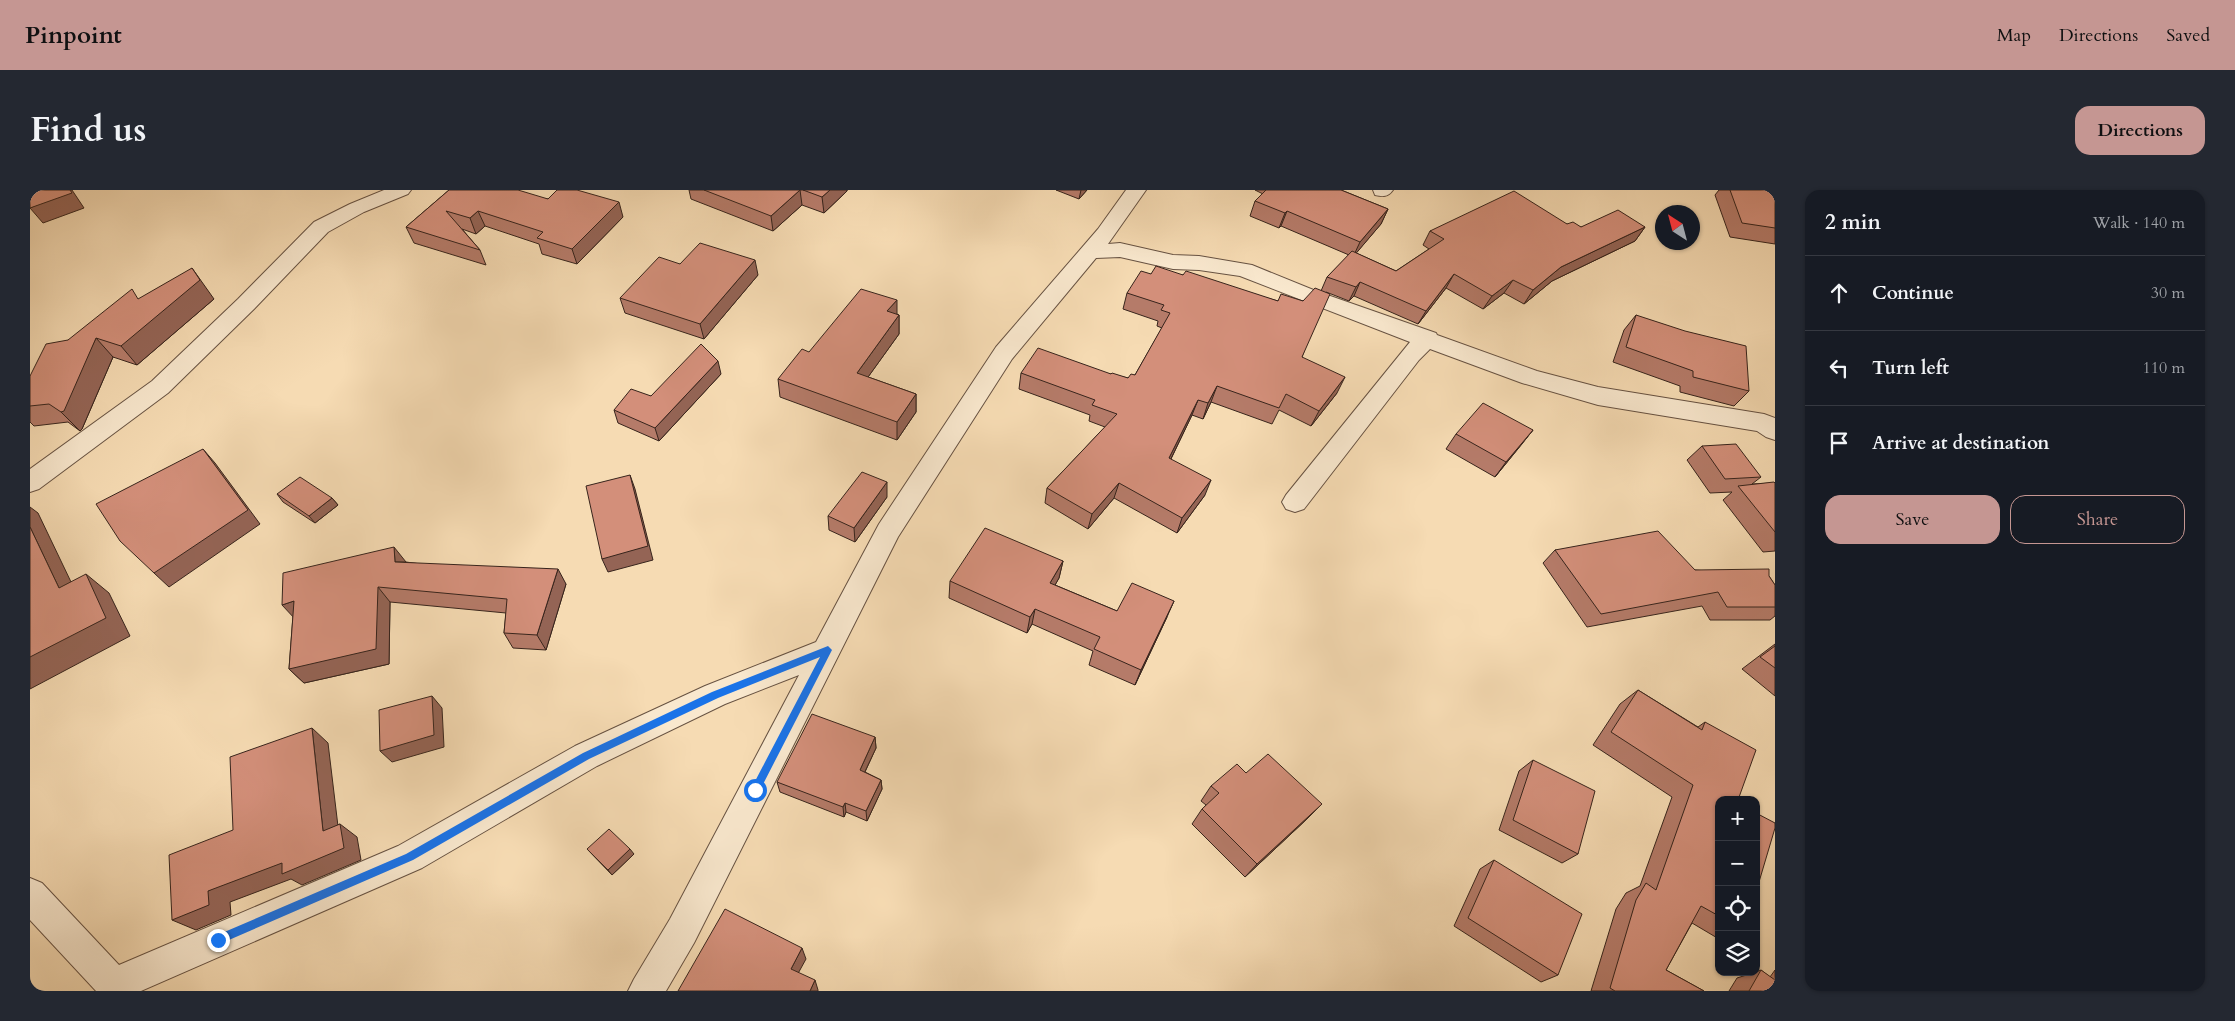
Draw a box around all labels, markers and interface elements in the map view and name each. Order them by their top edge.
text: Pinpoint [25,19,122,52]
text: Map [1997,23,2031,48]
text: Directions [2059,23,2138,48]
text: Saved [2166,23,2210,48]
text: Find us [30,106,146,154]
button: Directions [2075,106,2205,155]
north arrow [1655,205,1700,250]
text: 2 min [1825,208,1881,237]
text: Walk · 140 m [2093,212,2185,234]
icon: ahead [1825,279,1853,307]
text: Continue [1872,280,1954,306]
text: 30 m [2151,282,2185,304]
icon: left [1825,354,1853,382]
text: Turn left [1872,355,1949,381]
text: 110 m [2143,357,2185,379]
icon: arrive [1825,429,1853,457]
text: Arrive at destination [1872,430,2049,456]
button: Save [1825,495,2000,544]
button: Share [2010,495,2185,544]
route start [744,779,767,802]
map controls [1715,796,1760,976]
button: + [1715,796,1760,841]
button: − [1715,841,1760,886]
button: locate [1715,886,1760,931]
route end [207,929,230,952]
button: layers [1715,931,1760,976]

